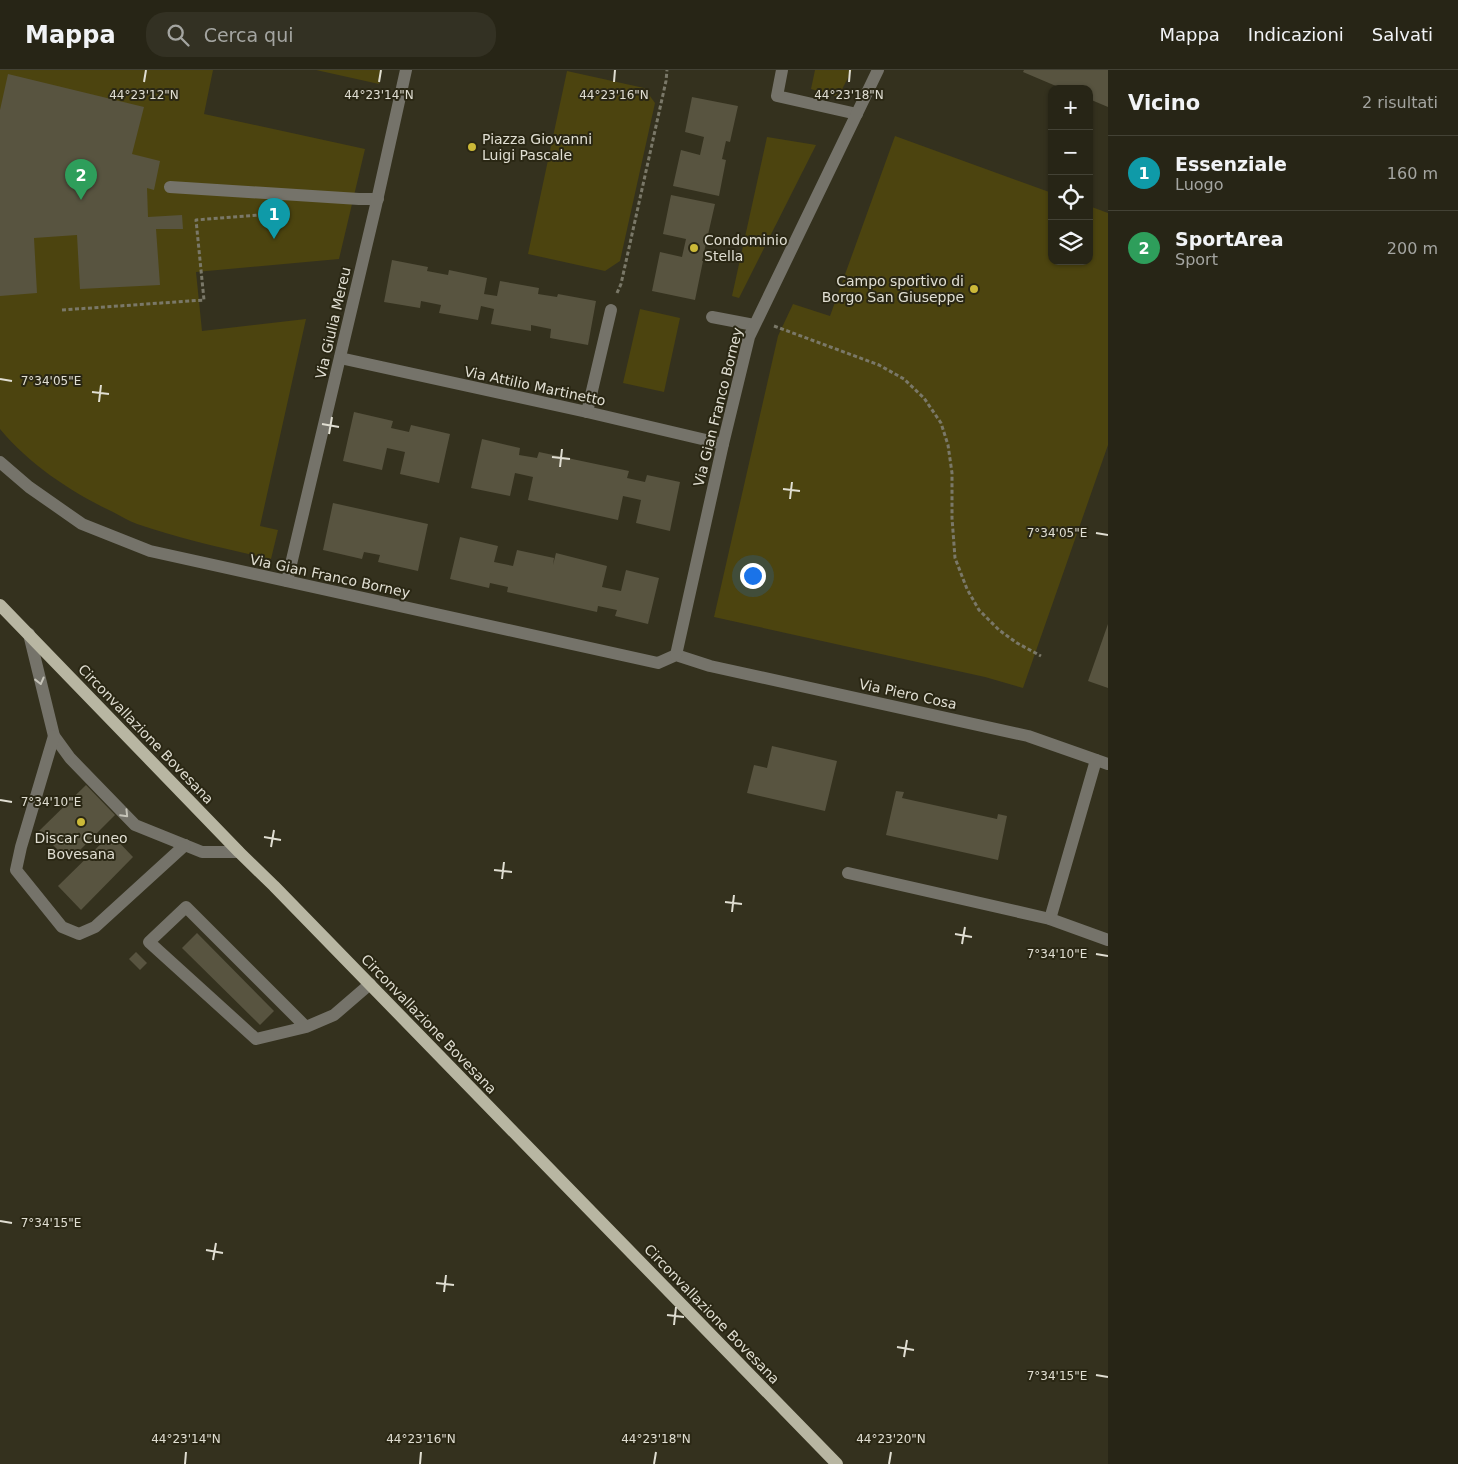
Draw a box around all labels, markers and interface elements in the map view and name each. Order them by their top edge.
search box [146,12,496,57]
text: Mappa [25,21,116,49]
icon: search [164,21,192,49]
text: Cerca qui [204,24,294,46]
text: Mappa [1159,24,1220,45]
text: Indicazioni [1248,24,1344,45]
text: Salvati [1372,24,1433,45]
map controls [1048,85,1093,265]
button: + [1048,85,1093,130]
text: 44°23'12"N [109,88,179,102]
text: 44°23'14"N [344,88,414,102]
text: 44°23'16"N [579,88,649,102]
text: 44°23'18"N [814,88,884,102]
text: Vicino [1128,91,1200,115]
text: 2 risultati [1362,93,1438,112]
button: − [1048,130,1093,175]
place label: Piazza Giovanni Luigi Pascale [482,131,592,163]
marker: Piazza Giovanni Luigi Pascale [466,141,478,153]
text: Essenziale [1175,153,1287,175]
pin: 2 [65,159,97,200]
text: 1 [1138,164,1150,183]
text: 160 m [1387,164,1438,183]
button: locate [1048,175,1093,220]
text: Luogo [1175,175,1224,194]
pin: 1 [258,198,290,239]
button: layers [1048,220,1093,265]
text: SportArea [1175,228,1284,250]
place label: Condominio Stella [704,232,788,264]
text: 2 [1138,239,1150,258]
text: 200 m [1387,239,1438,258]
marker: Condominio Stella [688,242,700,254]
text: Sport [1175,250,1218,269]
street label: Via Giulia Mereu [312,266,354,380]
place label: Campo sportivo di Borgo San Giuseppe [822,273,964,305]
marker: Campo sportivo di Borgo San Giuseppe [968,283,980,295]
street label: Via Gian Franco Borney [690,326,746,488]
street label: Via Attilio Martinetto [463,363,607,409]
text: 7°34'05"E [21,374,81,388]
text: 7°34'05"E [1027,526,1087,540]
street label: Via Gian Franco Borney [248,551,412,601]
your location [740,563,766,589]
street label: Circonvallazione Bovesana [75,661,217,807]
street label: Via Piero Cosa [858,676,958,712]
one-way arrow [34,677,45,686]
text: 7°34'10"E [21,795,81,809]
one-way arrow [119,809,128,818]
marker: Discar Cuneo Bovesana [75,816,87,828]
place label: Discar Cuneo Bovesana [34,830,128,862]
text: 7°34'10"E [1027,947,1087,961]
street label: Circonvallazione Bovesana [358,951,500,1097]
text: 7°34'15"E [21,1216,81,1230]
street label: Circonvallazione Bovesana [641,1241,783,1387]
text: 7°34'15"E [1027,1369,1087,1383]
text: 44°23'14"N [151,1432,221,1446]
text: 44°23'16"N [386,1432,456,1446]
text: 44°23'18"N [621,1432,691,1446]
text: 44°23'20"N [856,1432,926,1446]

